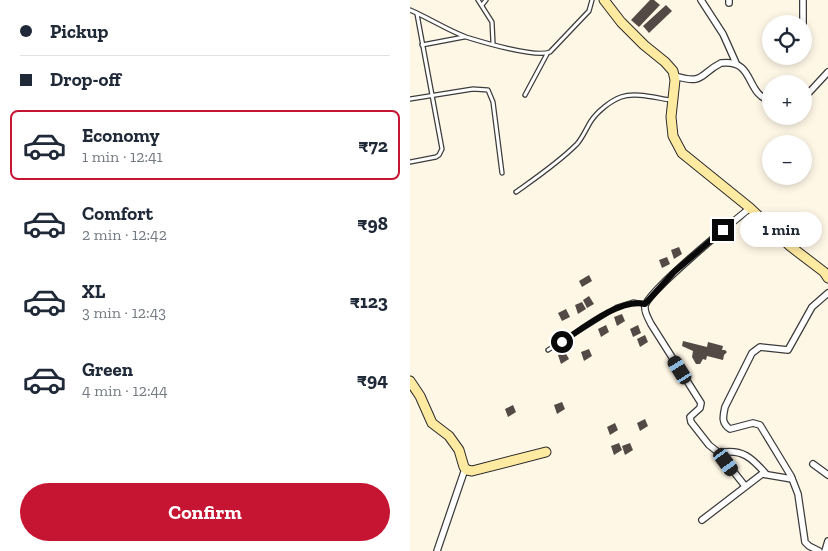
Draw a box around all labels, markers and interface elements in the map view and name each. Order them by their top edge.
map controls [762,15,812,185]
button: locate [762,15,812,65]
text: Pickup [50,20,108,43]
text: Drop-off [50,68,121,91]
button: + [762,75,812,125]
icon: car [22,123,67,168]
text: Economy [82,124,160,147]
text: ₹72 [358,134,388,157]
button: − [762,135,812,185]
text: 1 min · 12:41 [82,147,163,166]
icon: car [22,201,67,246]
text: Comfort [82,202,153,225]
text: ₹98 [357,212,388,235]
callout: 1 min [740,212,823,248]
route end [712,219,734,241]
text: 1 min [762,220,800,239]
text: 2 min · 12:42 [82,225,167,244]
icon: car [22,279,67,324]
text: XL [82,280,105,303]
text: ₹123 [350,290,388,313]
text: 3 min · 12:43 [82,303,166,322]
route start [551,331,573,353]
car [665,353,694,387]
icon: car [22,357,67,402]
text: Green [82,358,133,381]
text: ₹94 [357,368,388,391]
text: 4 min · 12:44 [82,381,168,400]
car [711,445,740,479]
button: Confirm [20,483,390,541]

